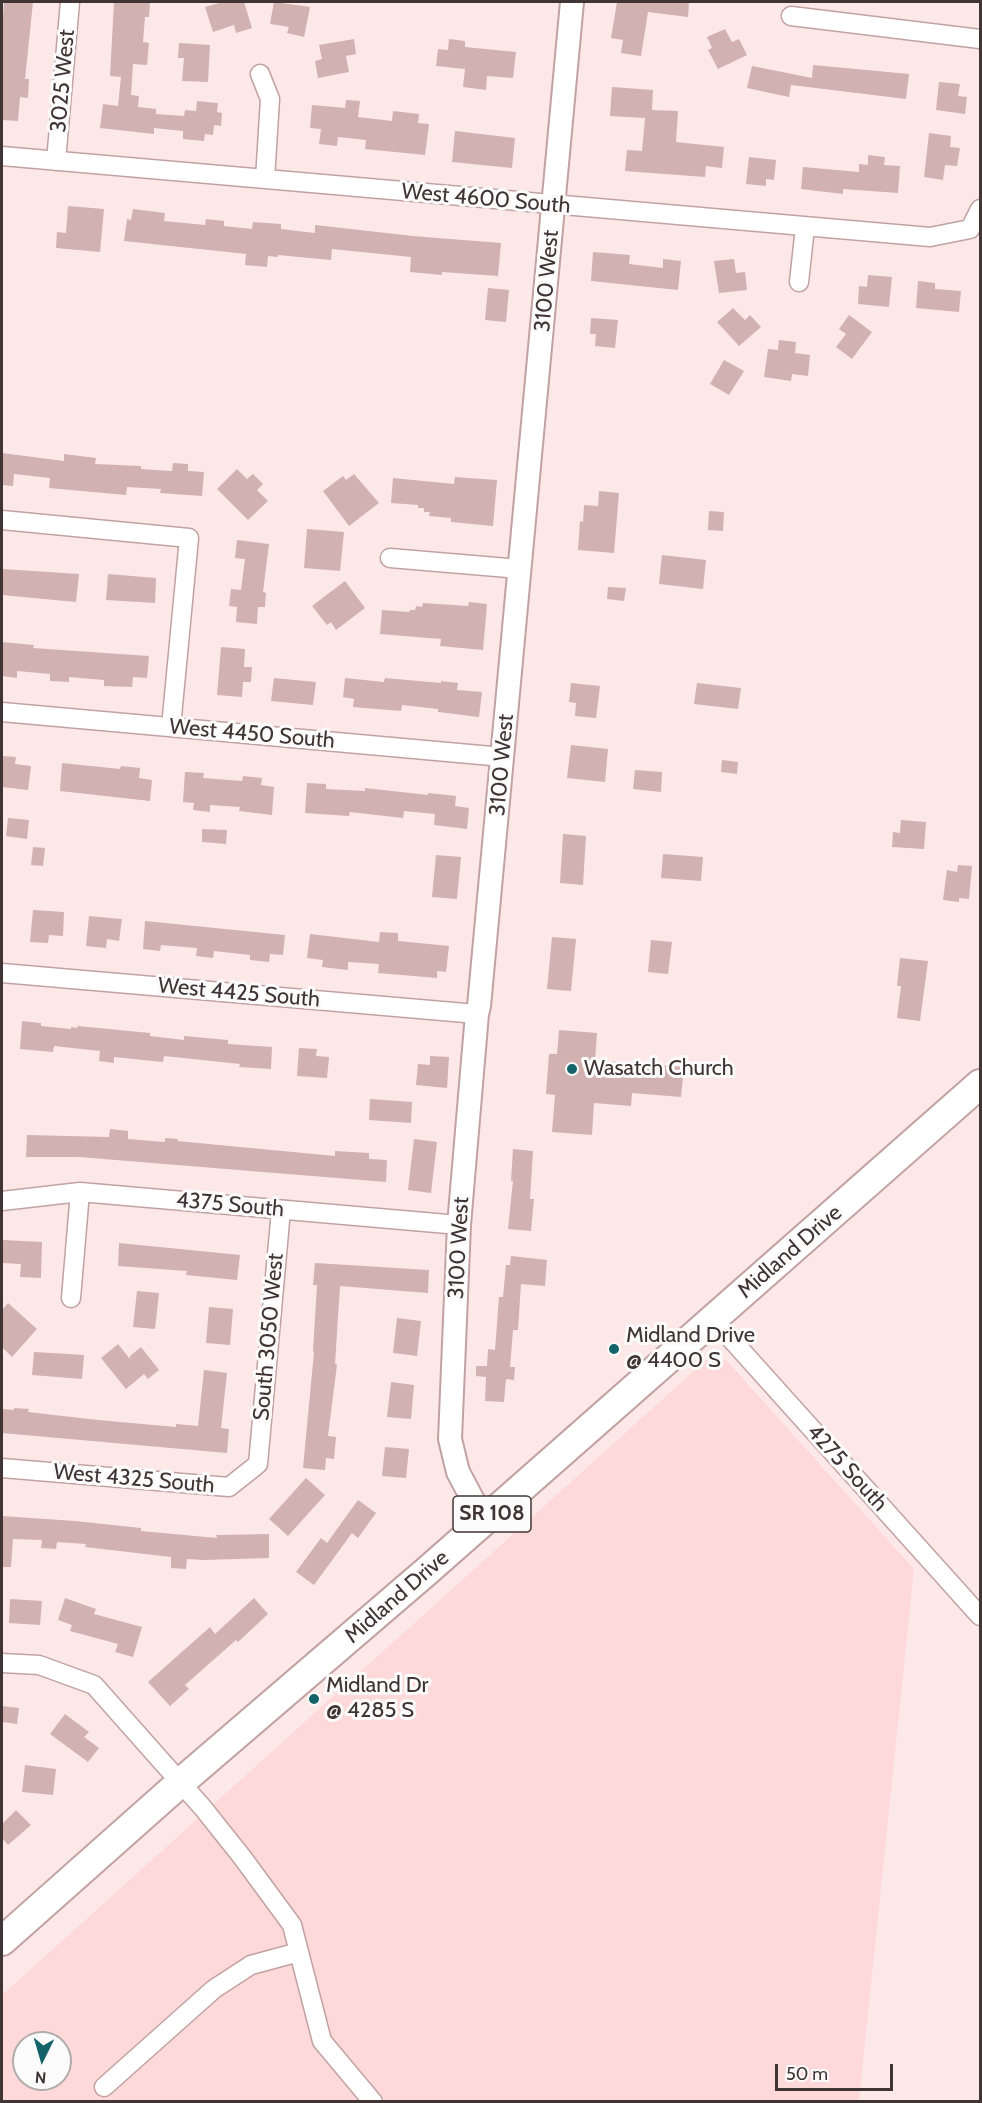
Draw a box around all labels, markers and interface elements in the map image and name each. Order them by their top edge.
street label: 3025 West [45,28,81,134]
street label: West 4600 South [400,178,572,220]
street label: 3100 West [529,229,565,333]
street label: 3100 West [484,713,520,817]
street label: West 4450 South [168,714,336,754]
street label: West 4425 South [157,973,321,1013]
place label: Wasatch Church [584,1056,734,1082]
marker: Wasatch Church [565,1062,579,1076]
street label: 4375 South [175,1187,285,1223]
street label: 3100 West [443,1196,475,1300]
street label: Midland Drive [733,1200,847,1304]
street label: South 3050 West [249,1252,289,1422]
place label: Midland Drive @ 4400 S [626,1323,755,1374]
marker: Midland Drive @ 4400 S [607,1342,621,1356]
street label: 4275 South [801,1419,893,1517]
street label: West 4325 South [52,1459,216,1499]
road number: SR 108 [453,1496,531,1532]
street label: Midland Drive [340,1545,454,1649]
place label: Midland Dr @ 4285 S [326,1673,429,1724]
marker: Midland Dr @ 4285 S [307,1692,321,1706]
north arrow [12,2031,72,2091]
scale bar [778,2052,896,2090]
text: 50 m [786,2063,828,2085]
text: N [34,2067,47,2087]

